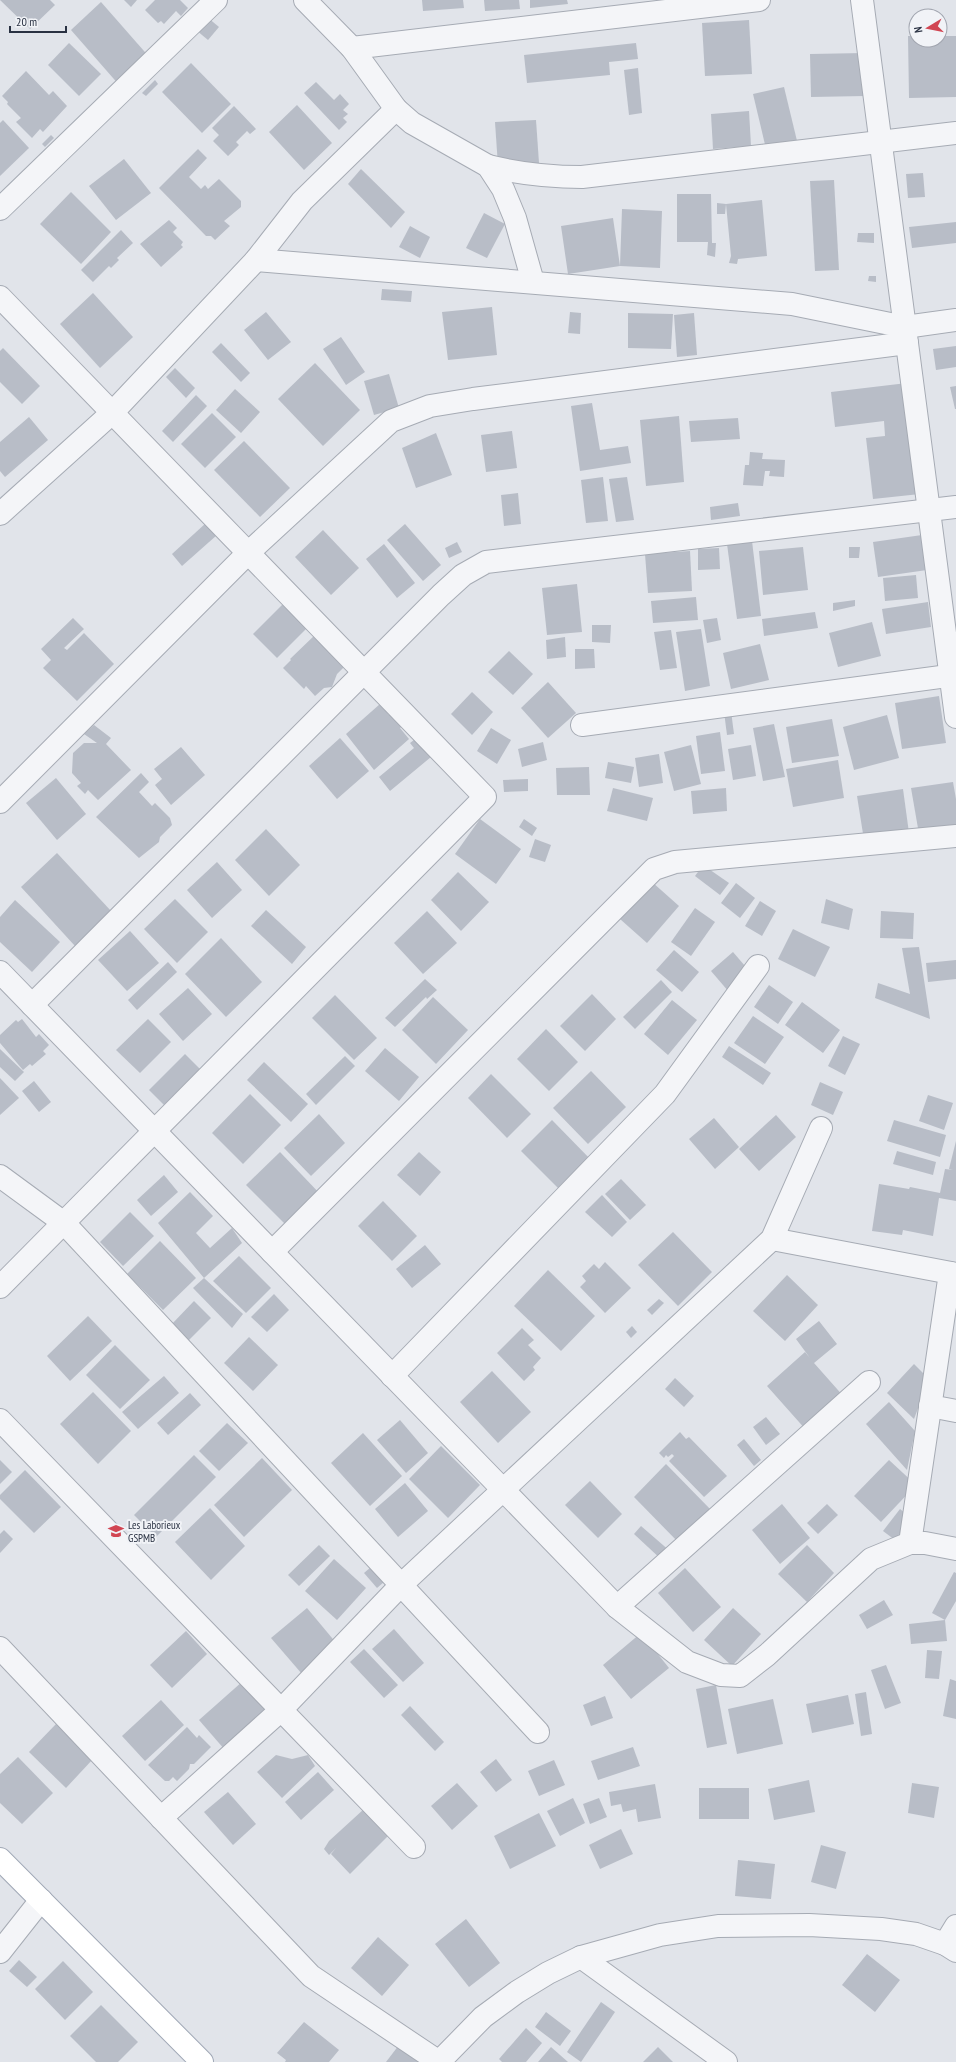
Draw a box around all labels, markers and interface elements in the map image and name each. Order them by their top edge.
scale bar [10,8,66,34]
north arrow [908,8,948,48]
text: 20 m [16,14,37,29]
text: N [911,26,926,34]
place label: Les Laborieux GSPMB [128,1518,181,1545]
school or university icon: Les Laborieux GSPMB [107,1522,125,1540]

